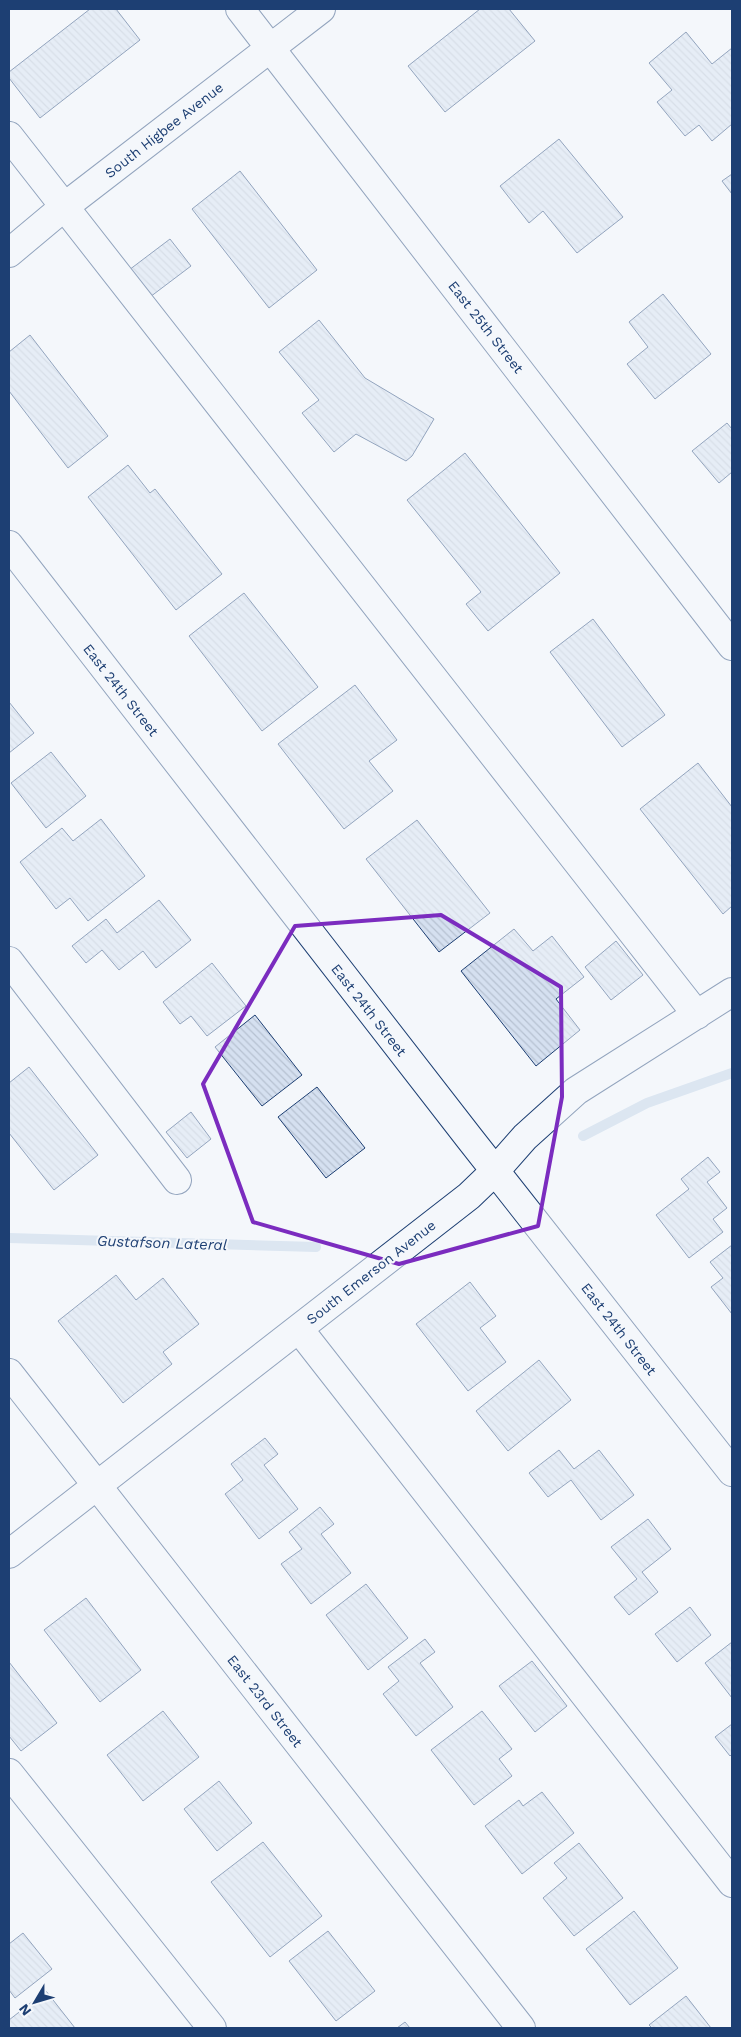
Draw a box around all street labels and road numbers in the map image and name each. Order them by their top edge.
street label: South Higbee Avenue [102,79,226,181]
street label: East 25th Street [445,278,527,376]
street label: East 24th Street [80,641,162,739]
street label: East 24th Street [328,961,410,1059]
street label: South Emerson Avenue [303,1217,439,1327]
street label: East 24th Street [578,1280,660,1378]
street label: East 23rd Street [224,1652,306,1750]

